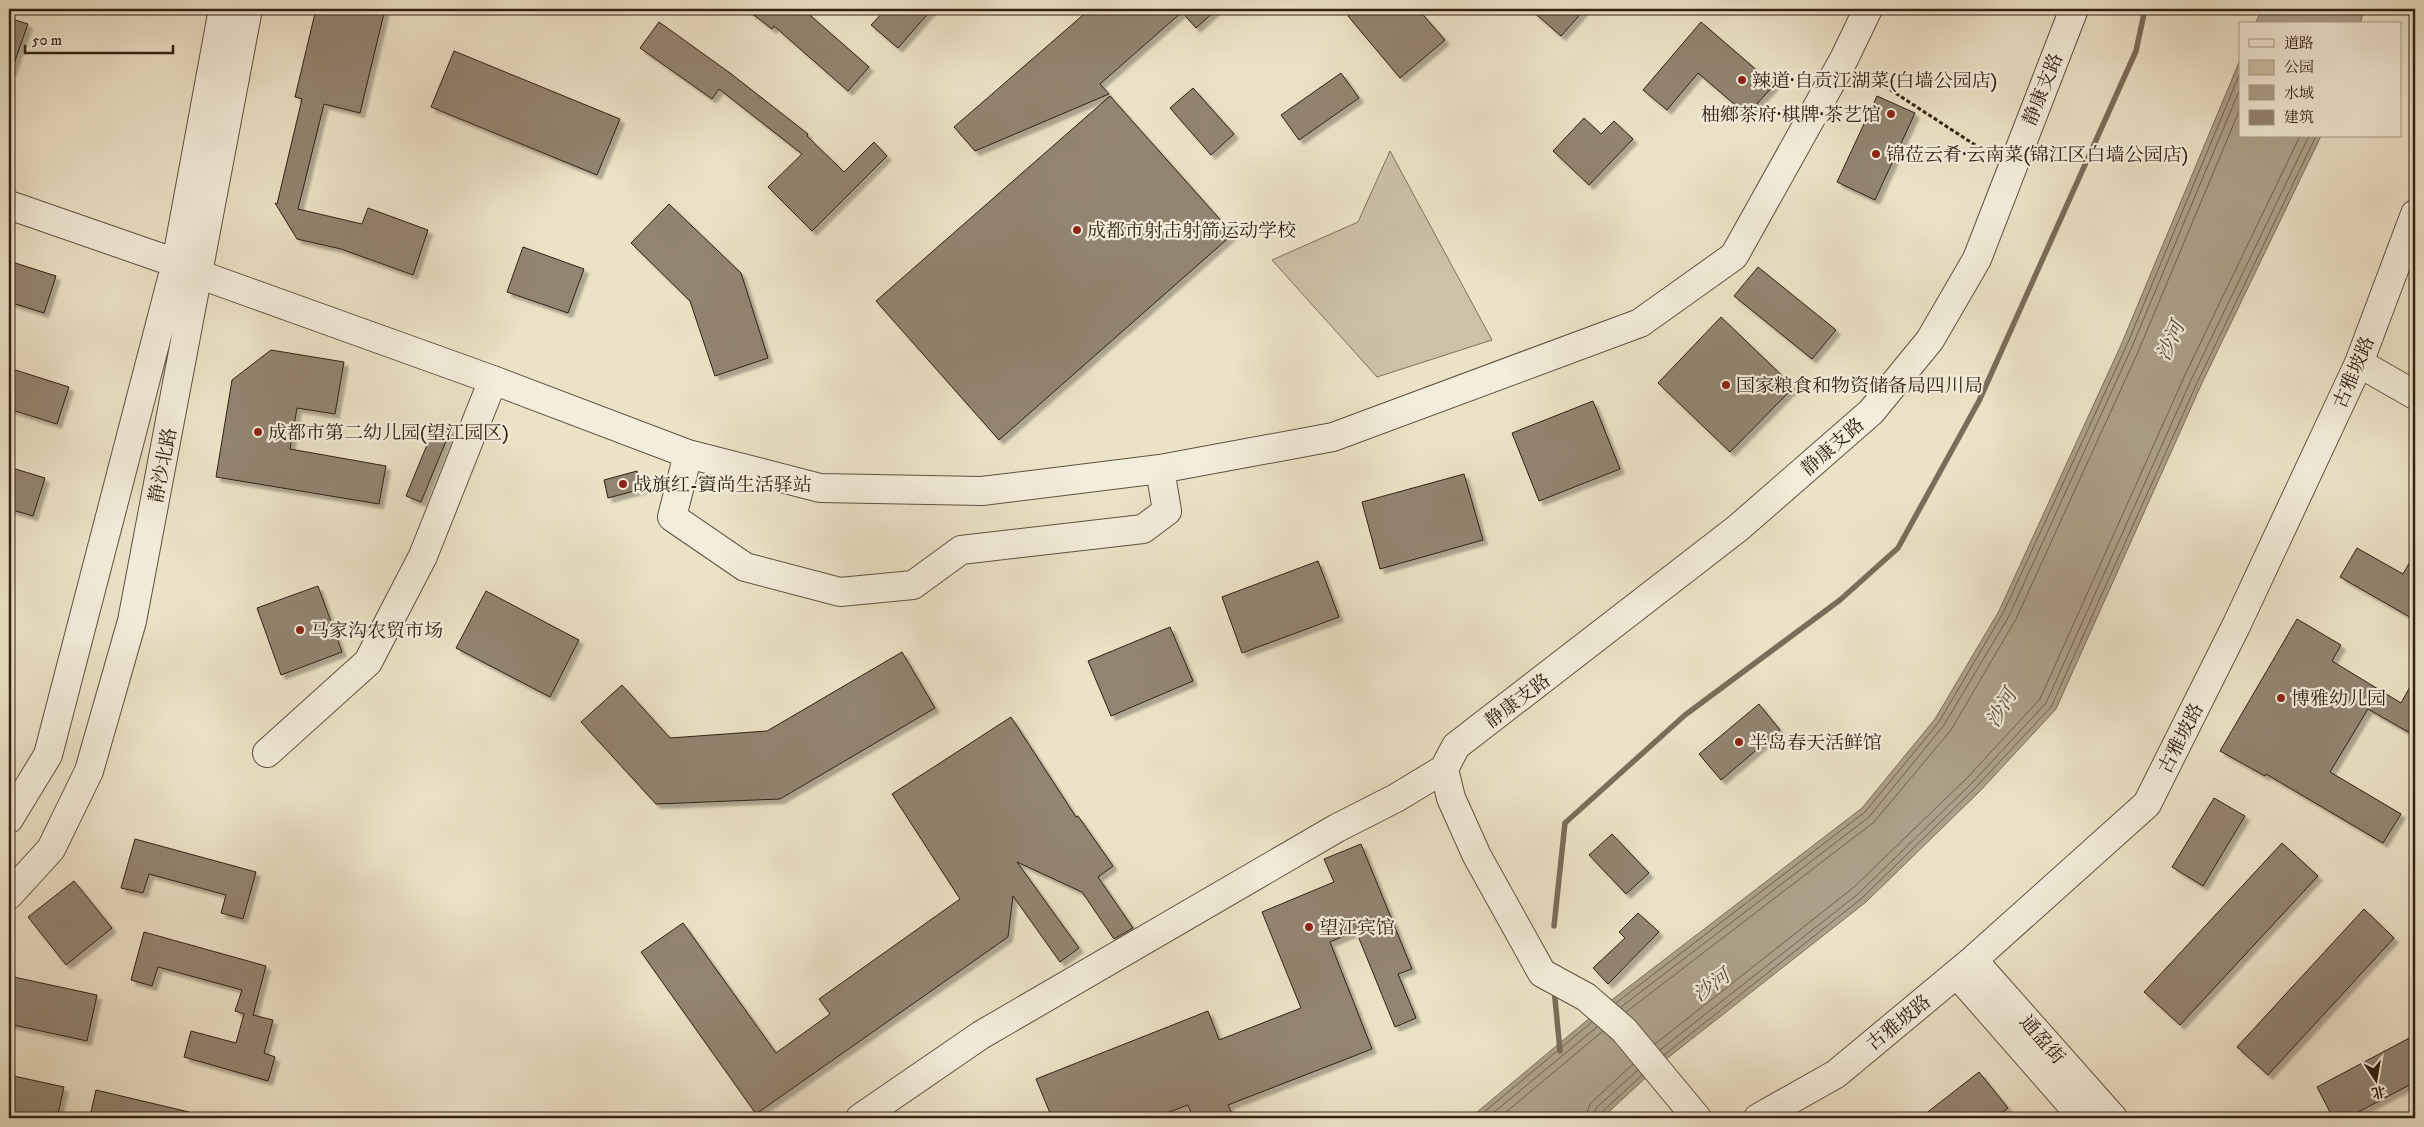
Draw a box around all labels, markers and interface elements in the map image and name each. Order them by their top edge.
scale bar [25,22,172,54]
legend [2239,22,2402,138]
text: 50 m [32,31,62,50]
text: 道路 [2284,34,2314,53]
street label: 静康支路 [2018,50,2068,129]
text: 公园 [2284,58,2314,77]
place label: 辣道·自贡江湖菜(白墙公园店) [1752,70,1997,93]
marker: 辣道·自贡江湖菜(白墙公园店) [1736,74,1748,86]
text: 水域 [2284,84,2314,103]
place label: 柚鄉茶府·棋牌·茶艺馆 [1701,104,1881,127]
marker: 柚鄉茶府·棋牌·茶艺馆 [1885,108,1897,120]
text: 建筑 [2284,108,2314,127]
place label: 锦莅云肴·云南菜(锦江区白墙公园店) [1886,144,2188,167]
marker: 锦莅云肴·云南菜(锦江区白墙公园店) [1870,148,1882,160]
place label: 成都市射击射箭运动学校 [1087,220,1296,243]
marker: 成都市射击射箭运动学校 [1071,224,1083,236]
water label: 沙河 [2152,316,2192,365]
street label: 古雅坡路 [2329,333,2380,412]
place label: 国家粮食和物资储备局四川局 [1736,375,1983,398]
marker: 国家粮食和物资储备局四川局 [1720,379,1732,391]
street label: 静康支路 [1797,414,1869,481]
place label: 成都市第二幼儿园(望江园区) [268,422,509,445]
street label: 静沙北路 [145,426,182,505]
marker: 成都市第二幼儿园(望江园区) [252,426,264,438]
place label: 战旗红-賨尚生活驿站 [633,474,812,497]
marker: 战旗红-賨尚生活驿站 [617,478,629,490]
place label: 马家沟农贸市场 [310,620,443,643]
marker: 马家沟农贸市场 [294,624,306,636]
street label: 静康支路 [1481,669,1555,733]
water label: 沙河 [1981,683,2025,732]
place label: 博雅幼儿园 [2291,688,2386,711]
marker: 博雅幼儿园 [2275,692,2287,704]
street label: 古雅坡路 [2154,700,2209,778]
place label: 半岛春天活鲜馆 [1749,732,1882,755]
marker: 半岛春天活鲜馆 [1733,736,1745,748]
place label: 望江宾馆 [1319,917,1395,940]
marker: 望江宾馆 [1303,921,1315,933]
water label: 沙河 [1688,963,1738,1008]
street label: 古雅坡路 [1862,990,1936,1056]
street label: 通盈街 [2014,1011,2069,1069]
north arrow [2352,1054,2402,1104]
text: 北 [2370,1081,2387,1102]

